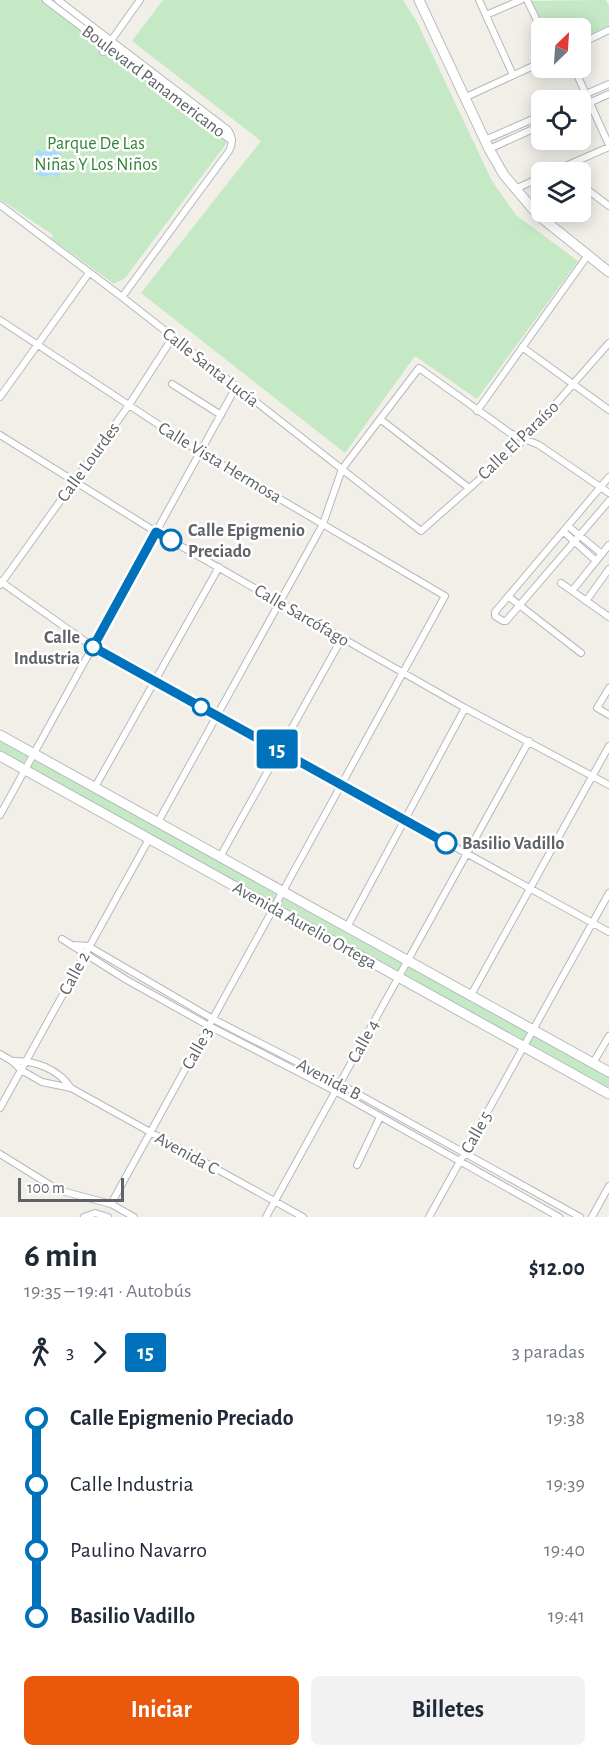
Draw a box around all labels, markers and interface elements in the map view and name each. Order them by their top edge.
north arrow [531,18,591,78]
map controls [531,18,591,222]
street label: Boulevard Panamericano [78,22,228,141]
button: locate [531,90,591,150]
park label: Parque De Las Niñas Y Los Niños [34,135,158,174]
button: layers [531,162,591,222]
street label: Calle Santa Lucía [159,325,262,411]
street label: Calle El Paraíso [475,398,563,484]
street label: Calle Vista Hermosa [155,419,284,507]
street label: Calle Lourdes [54,420,123,505]
place label: Calle Epigmenio Preciado [188,522,305,561]
marker: Calle Epigmenio Preciado [160,529,182,551]
street label: Calle Sarcófago [251,581,352,650]
place label: Calle Industria [14,629,80,668]
marker: Calle Industria [84,638,102,656]
unlabelled marker [192,698,210,716]
line badge: 15 [250,730,304,768]
text: 15 [269,739,285,760]
marker: Basilio Vadillo [435,832,457,854]
place label: Basilio Vadillo [462,835,565,853]
street label: Avenida Aurelio Ortega [230,879,379,973]
street label: Calle 2 [56,949,94,998]
street label: Calle 4 [345,1016,383,1066]
street label: Calle 3 [179,1024,217,1073]
street label: Avenida B [294,1056,364,1104]
street label: Calle 5 [458,1108,496,1157]
street label: Avenida C [152,1129,221,1179]
scale bar [18,1175,124,1202]
text: 100 m [27,1180,65,1196]
text: 6 min [24,1240,98,1273]
text: $12.00 [529,1257,585,1279]
text: 19:35 – 19:41 · Autobús [24,1281,191,1301]
icon: walk [24,1336,57,1369]
icon: forward [83,1336,116,1369]
text: 3 [66,1342,74,1362]
text: 15 [137,1342,154,1363]
text: 3 paradas [512,1342,585,1362]
text: Calle Epigmenio Preciado [70,1407,294,1429]
text: 19:38 [546,1408,585,1428]
text: Calle Industria [70,1473,194,1495]
text: 19:39 [547,1474,585,1494]
text: Paulino Navarro [70,1539,207,1561]
text: 19:40 [544,1540,585,1560]
text: Basilio Vadillo [70,1605,195,1627]
text: 19:41 [548,1606,585,1626]
button: Iniciar [24,1676,299,1745]
button: Billetes [311,1676,585,1745]

